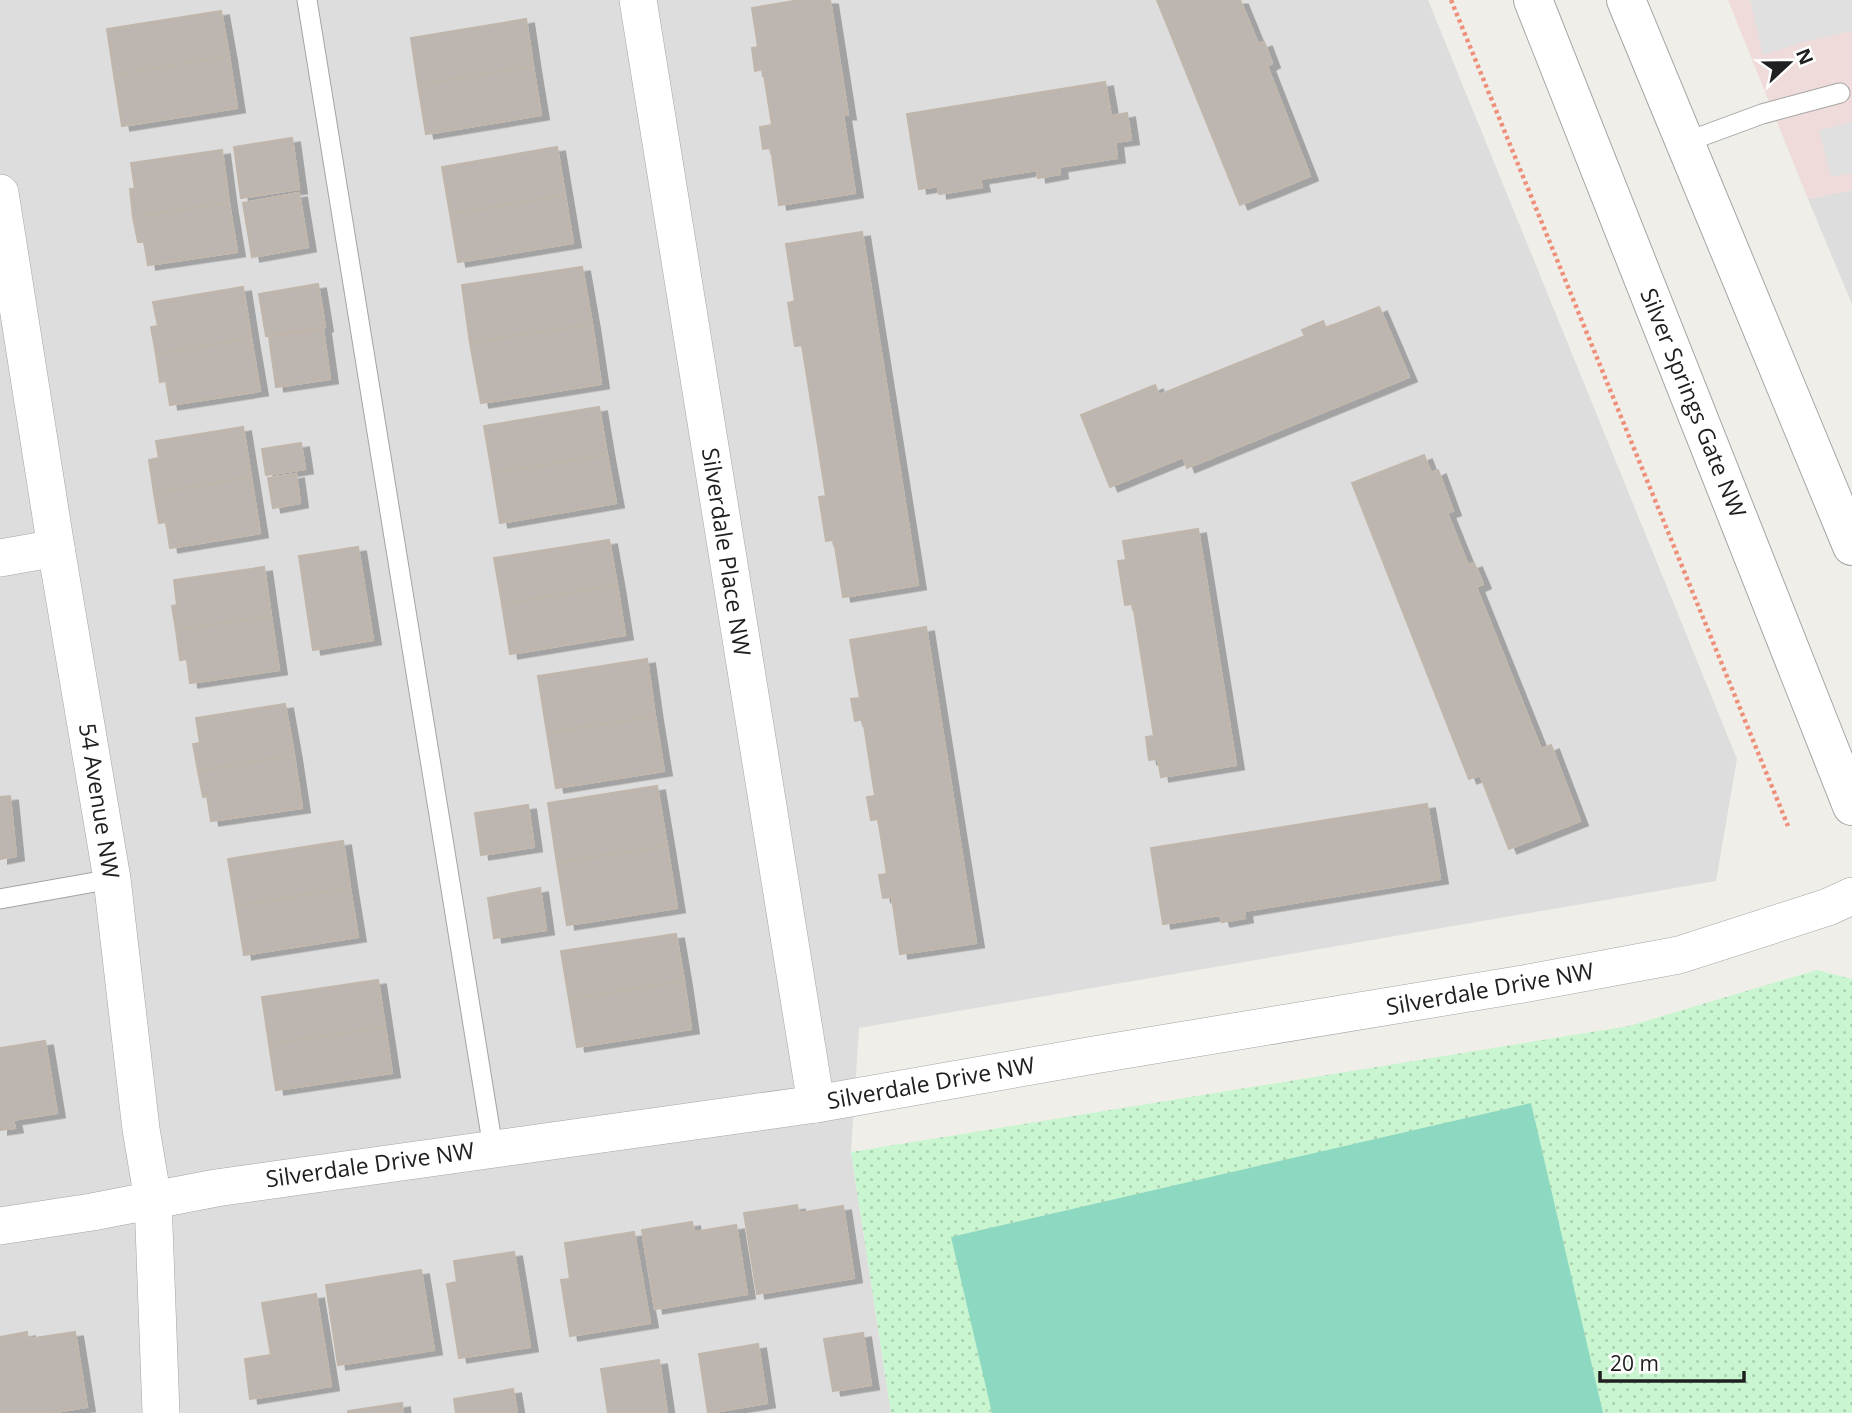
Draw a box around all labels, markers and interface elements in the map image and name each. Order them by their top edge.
north arrow [1754,28,1824,98]
text: N [1790,45,1820,69]
street label: Silver Springs Gate NW [1633,283,1755,522]
street label: Silverdale Place NW [695,445,759,658]
street label: 54 Avenue NW [72,721,128,881]
street label: Silverdale Drive NW [1383,954,1596,1022]
street label: Silverdale Drive NW [824,1048,1037,1116]
street label: Silverdale Drive NW [263,1134,476,1194]
scale bar [1600,1340,1744,1384]
text: 20 m [1610,1349,1659,1377]

